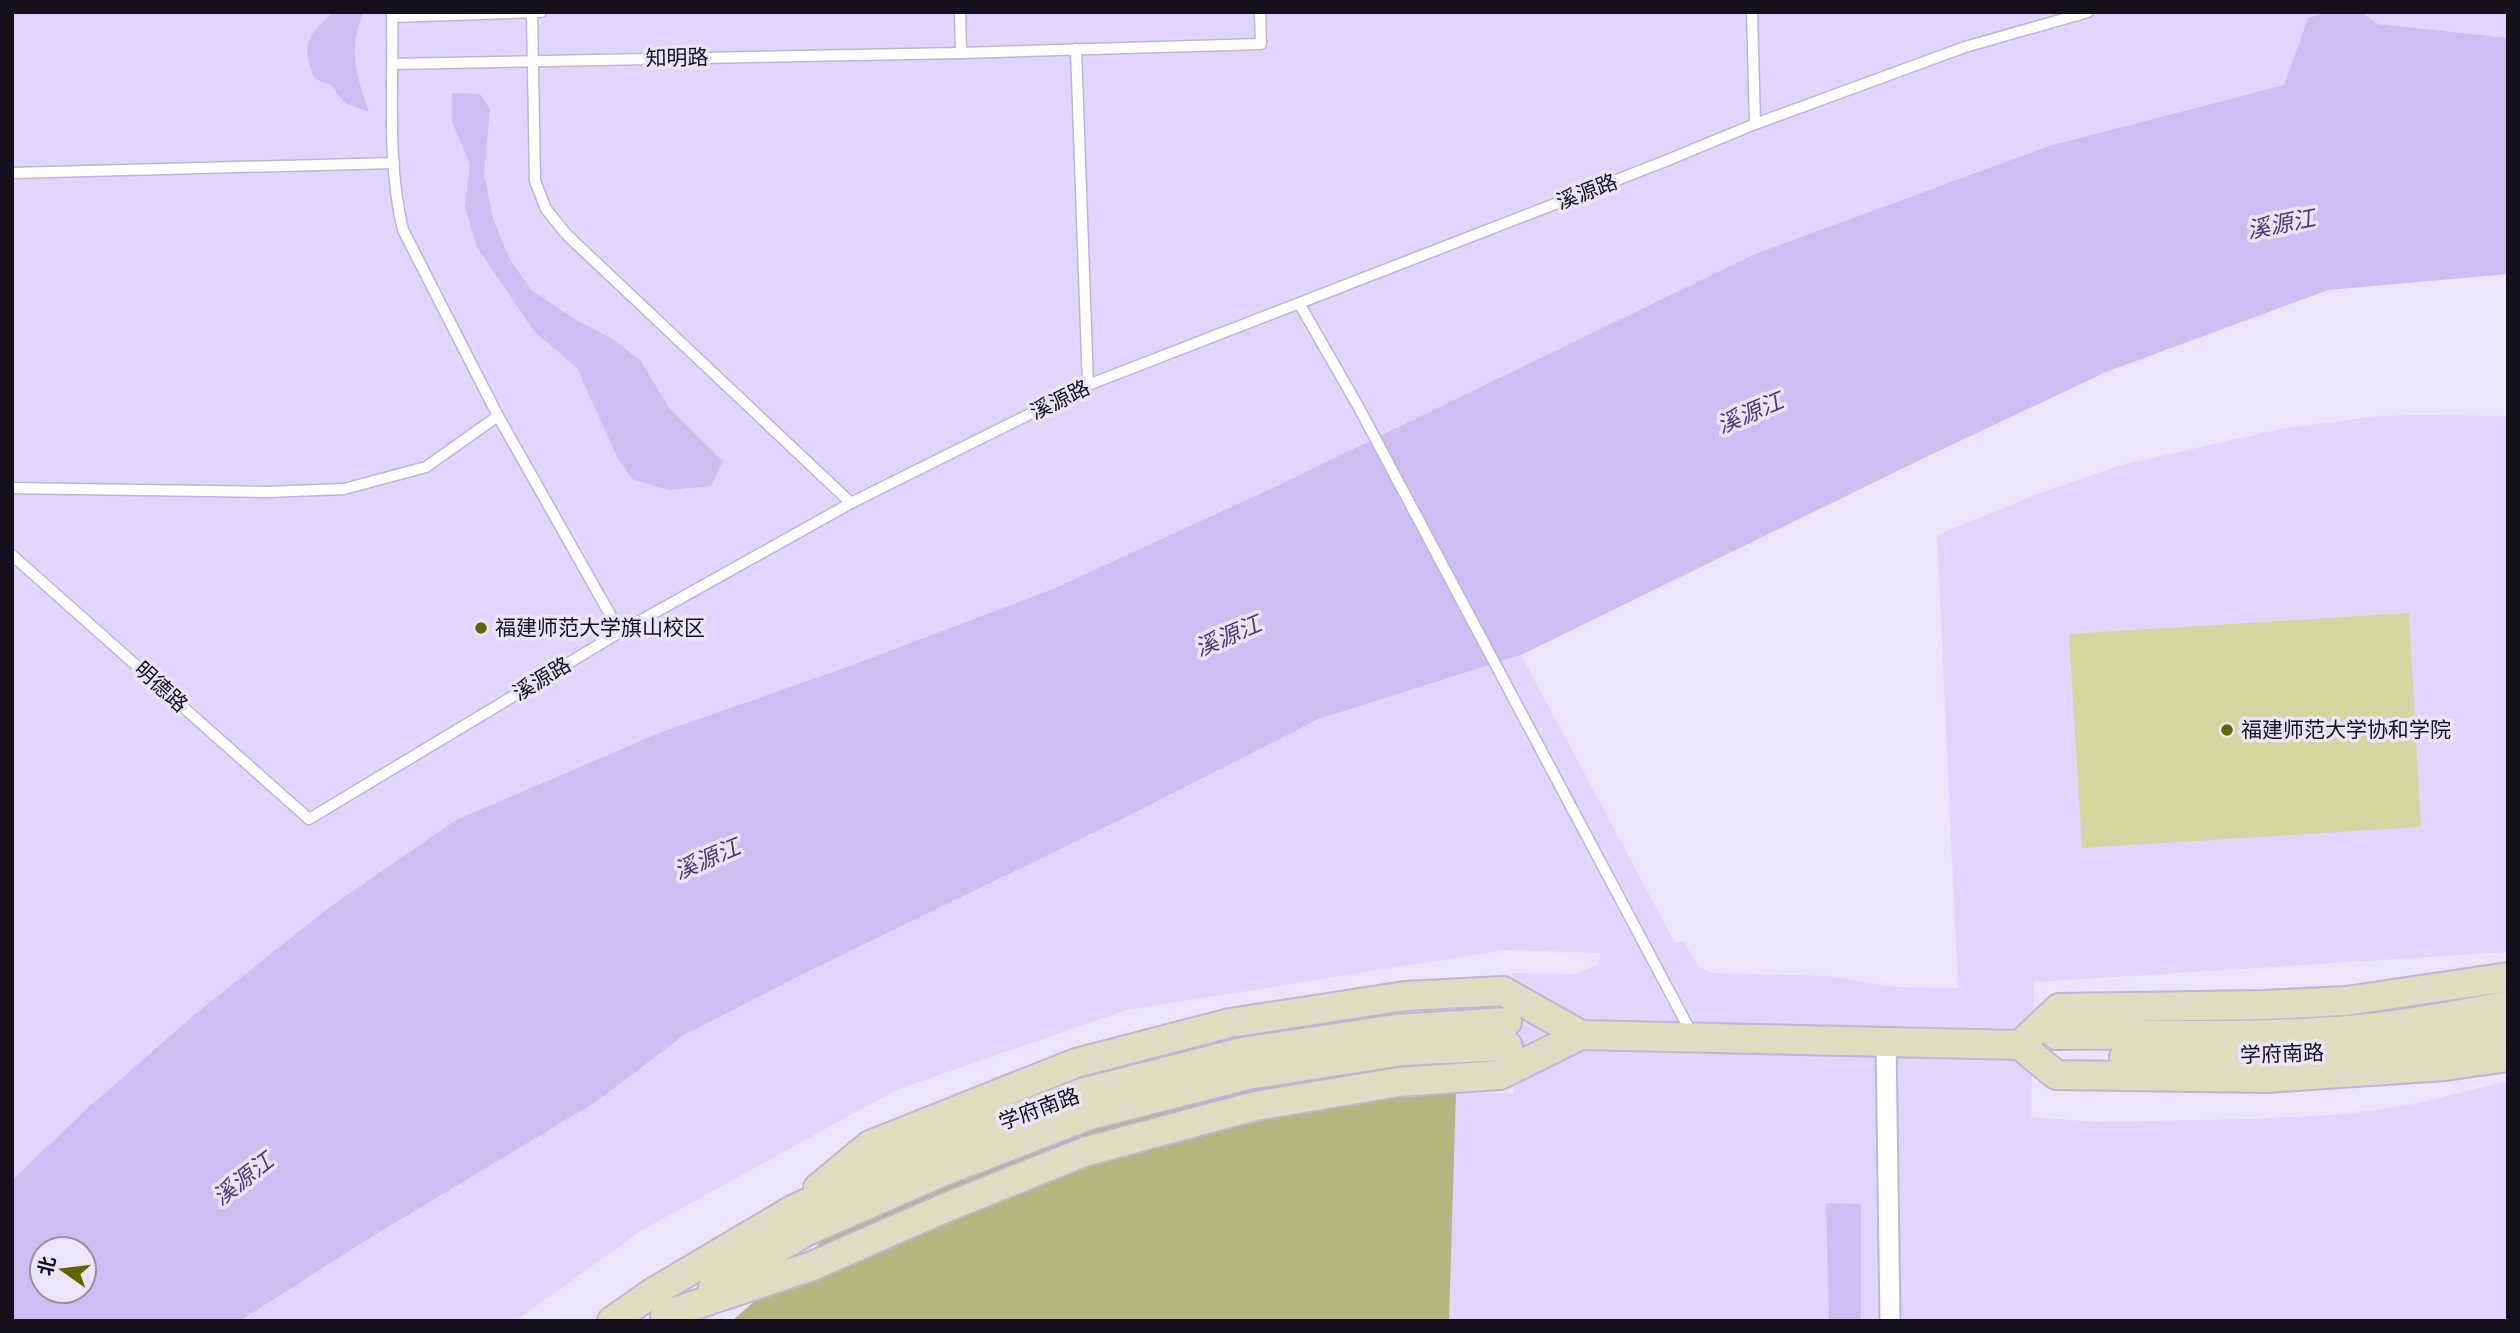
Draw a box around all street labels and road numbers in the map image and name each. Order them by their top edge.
street label: 知明路 [645,40,709,72]
street label: 溪源路 [1551,165,1621,215]
street label: 溪源路 [1024,371,1094,425]
street label: 溪源路 [506,648,576,706]
street label: 明德路 [129,653,196,718]
street label: 学府南路 [2239,1036,2324,1068]
street label: 学府南路 [994,1079,1083,1136]

